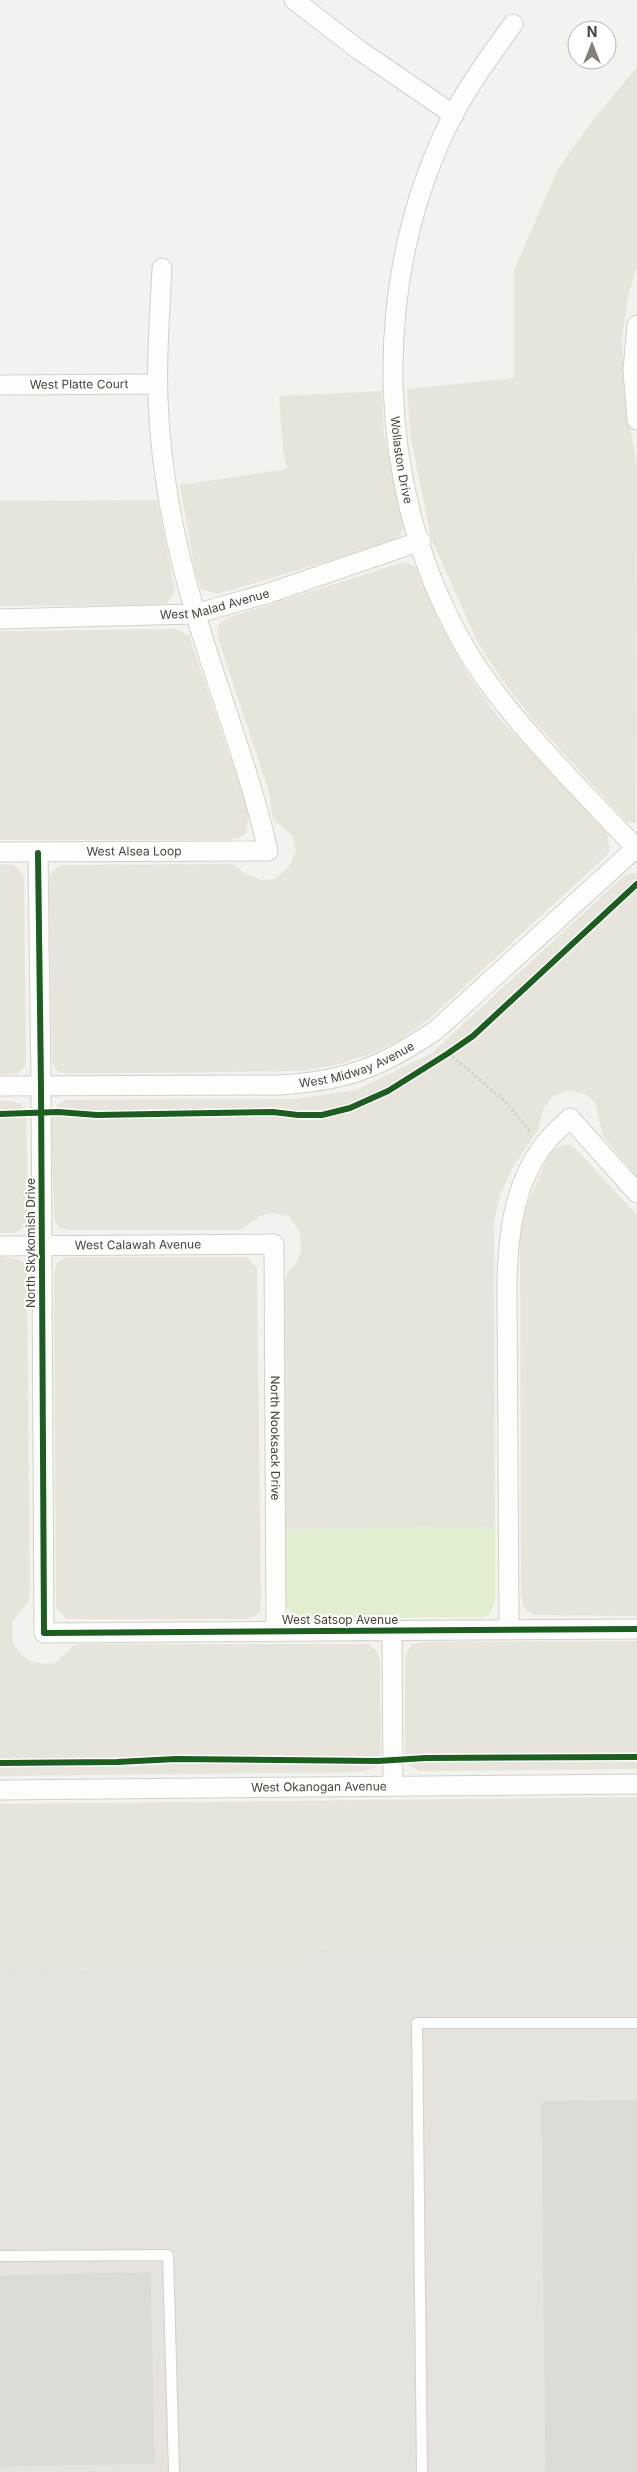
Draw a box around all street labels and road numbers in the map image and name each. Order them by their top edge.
street label: West Platte Court [30,376,128,392]
street label: Wollaston Drive [388,415,416,505]
street label: West Malad Avenue [160,585,271,622]
street label: West Alsea Loop [86,843,182,859]
street label: West Midway Avenue [298,1038,417,1090]
street label: North Skykomish Drive [23,1178,38,1308]
street label: West Calawah Avenue [75,1237,201,1252]
street label: North Nooksack Drive [268,1375,283,1501]
street label: West Satsop Avenue [282,1612,398,1627]
street label: West Okanogan Avenue [251,1778,387,1795]

